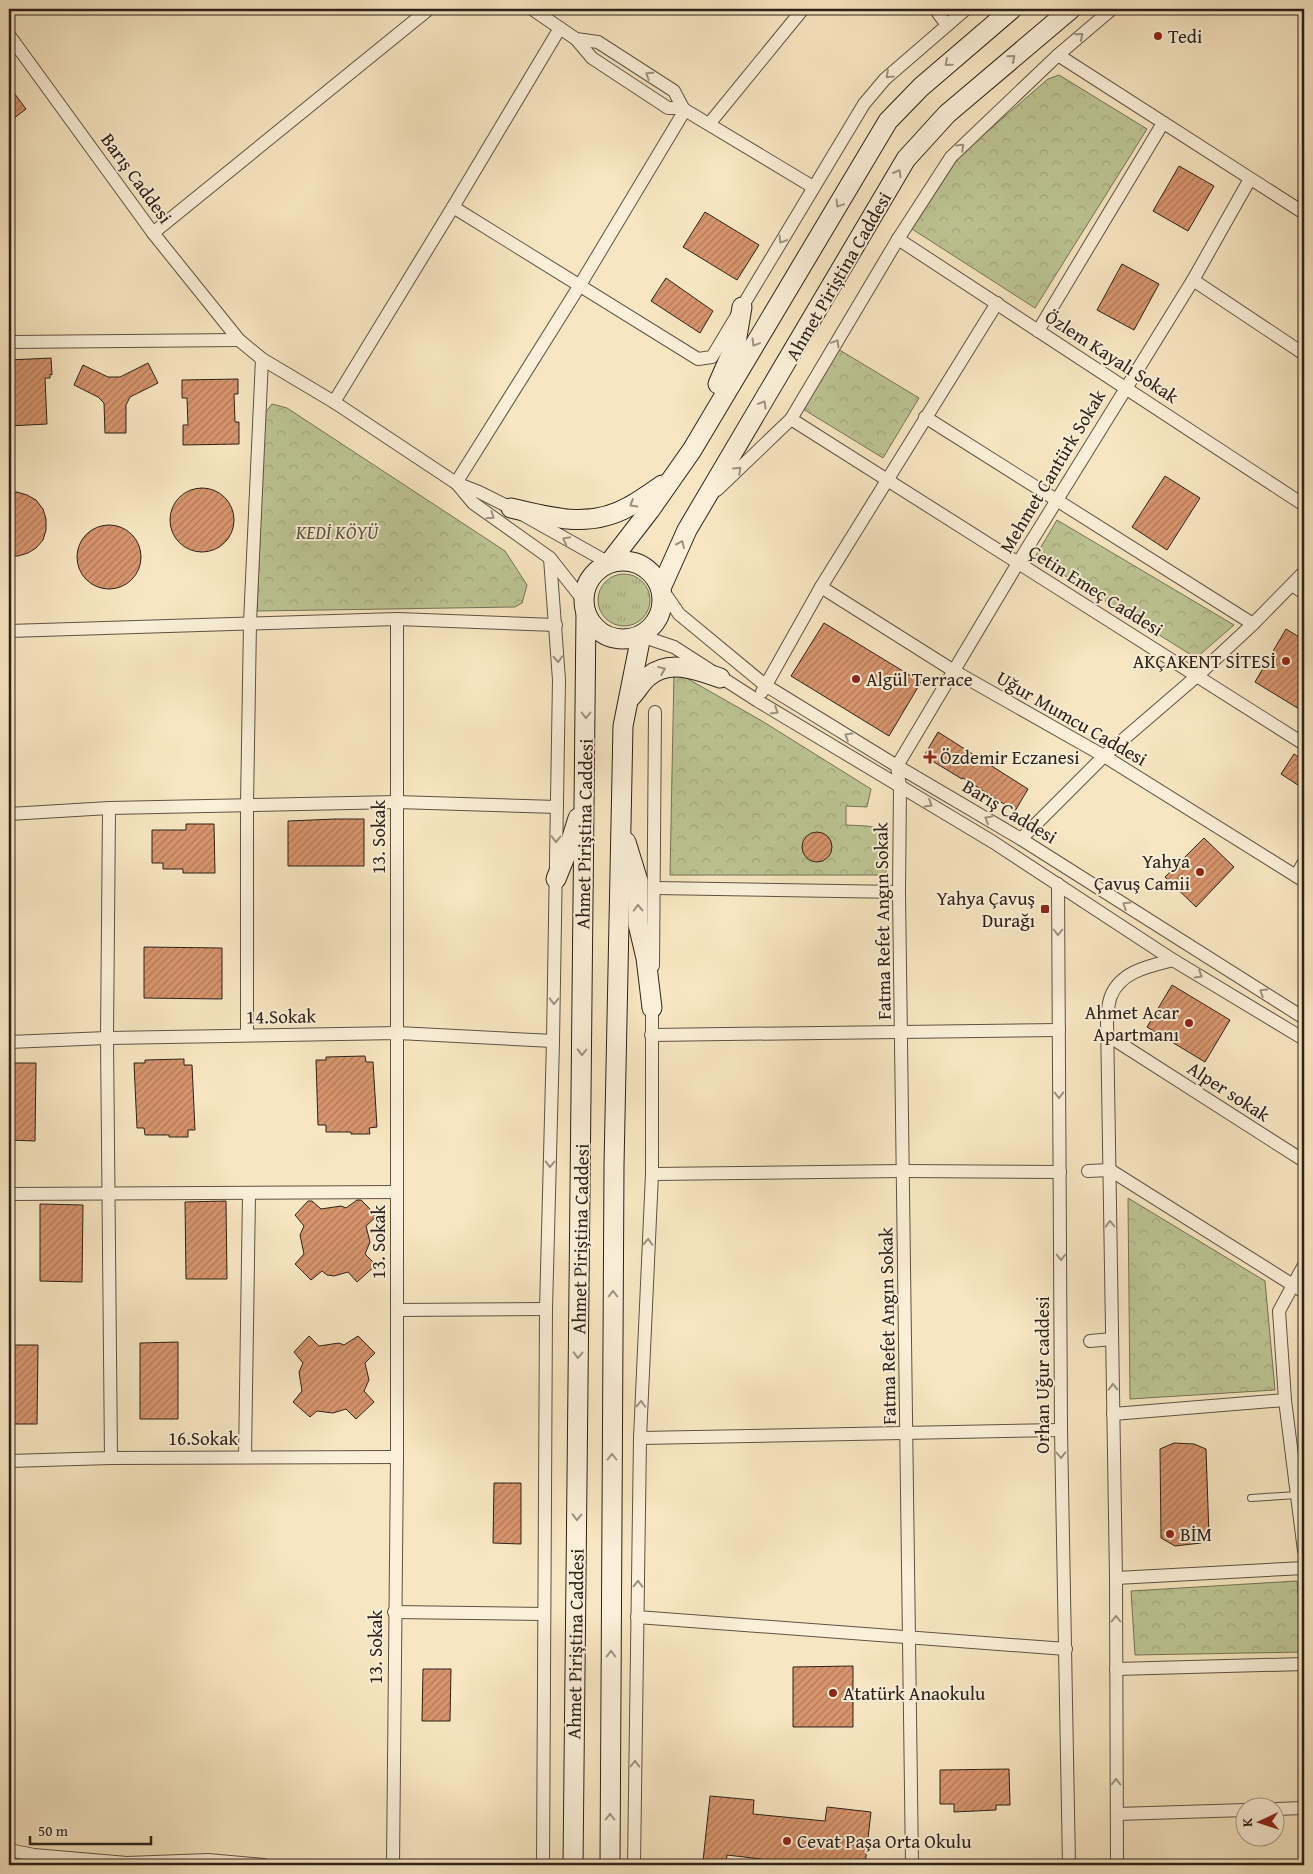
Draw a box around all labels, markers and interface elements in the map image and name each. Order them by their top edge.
place label: Tedi [1168,22,1202,50]
marker: Tedi [1152,30,1164,42]
one-way arrow [1074,33,1083,42]
one-way arrow [1007,55,1016,64]
one-way arrow [945,57,954,66]
one-way arrow [886,69,895,78]
one-way arrow [645,72,654,81]
street label: Barış Caddesi [95,127,179,229]
one-way arrow [956,144,965,153]
one-way arrow [892,169,902,178]
street label: Ahmet Piriştina Caddesi [778,186,898,366]
one-way arrow [835,198,845,207]
one-way arrow [778,234,788,243]
street label: Özlem Kayalı Sokak [1040,302,1185,410]
one-way arrow [752,338,762,347]
one-way arrow [830,339,840,348]
street label: Mehmet Cantürk Sokak [992,384,1112,558]
one-way arrow [756,400,766,409]
one-way arrow [732,467,741,476]
one-way arrow [629,497,638,507]
one-way arrow [486,510,495,519]
park label: KEDİ KÖYÜ [295,518,380,546]
one-way arrow [562,535,571,546]
street label: Çetin Emeç Caddesi [1023,537,1169,643]
one-way arrow [674,540,685,549]
place label: AKÇAKENT SİTESİ [1133,647,1276,675]
one-way arrow [552,655,563,663]
marker: AKÇAKENT SİTESİ [1280,655,1292,667]
street label: Uğur Mumcu Caddesi [991,663,1153,773]
place label: Algül Terrace [866,665,973,693]
one-way arrow [657,666,666,676]
marker: Algül Terrace [850,673,862,685]
one-way arrow [769,705,778,715]
one-way arrow [580,711,591,719]
one-way arrow [844,733,853,743]
street label: Ahmet Piriştina Caddesi [568,738,600,930]
place label: Özdemir Eczanesi [940,743,1080,771]
marker: Özdemir Eczanesi [924,751,936,763]
street label: Barış Caddesi [957,772,1063,850]
one-way arrow [924,797,933,807]
street label: 13. Sokak [364,799,392,874]
one-way arrow [984,816,993,826]
street label: Fatma Refet Angın Sokak [866,822,898,1020]
one-way arrow [551,835,561,843]
place label: Yahya Çavuş Camii [1094,847,1190,897]
marker: Yahya Çavuş Camii [1194,866,1206,878]
place label: Yahya Çavuş Durağı [936,884,1035,934]
one-way arrow [1122,901,1131,911]
marker: Yahya Çavuş Durağı [1039,903,1051,915]
one-way arrow [633,904,643,912]
one-way arrow [1053,929,1063,937]
one-way arrow [1194,969,1203,979]
one-way arrow [1259,988,1268,998]
one-way arrow [549,998,559,1005]
place label: Ahmet Acar Apartmanı [1085,998,1179,1048]
street label: 14.Sokak [246,1001,317,1031]
marker: Ahmet Acar Apartmanı [1183,1017,1195,1029]
one-way arrow [576,1048,587,1056]
street label: Alper sokak [1182,1054,1276,1128]
one-way arrow [1054,1091,1065,1099]
street label: Ahmet Piriştina Caddesi [564,1143,596,1335]
one-way arrow [545,1160,555,1168]
street label: 13. Sokak [364,1204,392,1279]
one-way arrow [1105,1220,1116,1228]
street label: Fatma Refet Angın Sokak [871,1227,903,1425]
one-way arrow [643,1237,654,1245]
one-way arrow [1056,1254,1066,1262]
one-way arrow [608,1290,618,1298]
street label: Orhan Uğur caddesi [1028,1296,1056,1454]
one-way arrow [573,1351,583,1359]
one-way arrow [1108,1382,1118,1390]
one-way arrow [636,1400,646,1408]
street label: 16.Sokak [168,1424,238,1452]
one-way arrow [1056,1451,1067,1459]
one-way arrow [607,1452,617,1460]
one-way arrow [572,1514,582,1521]
place label: BİM [1180,1520,1212,1548]
marker: BİM [1164,1528,1176,1540]
street label: Ahmet Piriştina Caddesi [559,1548,591,1740]
one-way arrow [633,1580,643,1588]
street label: 13. Sokak [361,1609,389,1684]
one-way arrow [1111,1615,1121,1622]
one-way arrow [606,1650,617,1658]
place label: Atatürk Anaokulu [843,1679,986,1707]
marker: Atatürk Anaokulu [827,1687,839,1699]
one-way arrow [630,1760,641,1768]
one-way arrow [1111,1777,1122,1785]
north arrow [1236,1796,1286,1846]
one-way arrow [605,1812,615,1820]
scale bar [30,1814,151,1846]
text: K [1237,1818,1257,1828]
text: 50 m [38,1820,69,1841]
place label: Cevat Paşa Orta Okulu [797,1827,972,1855]
marker: Cevat Paşa Orta Okulu [781,1835,793,1847]

